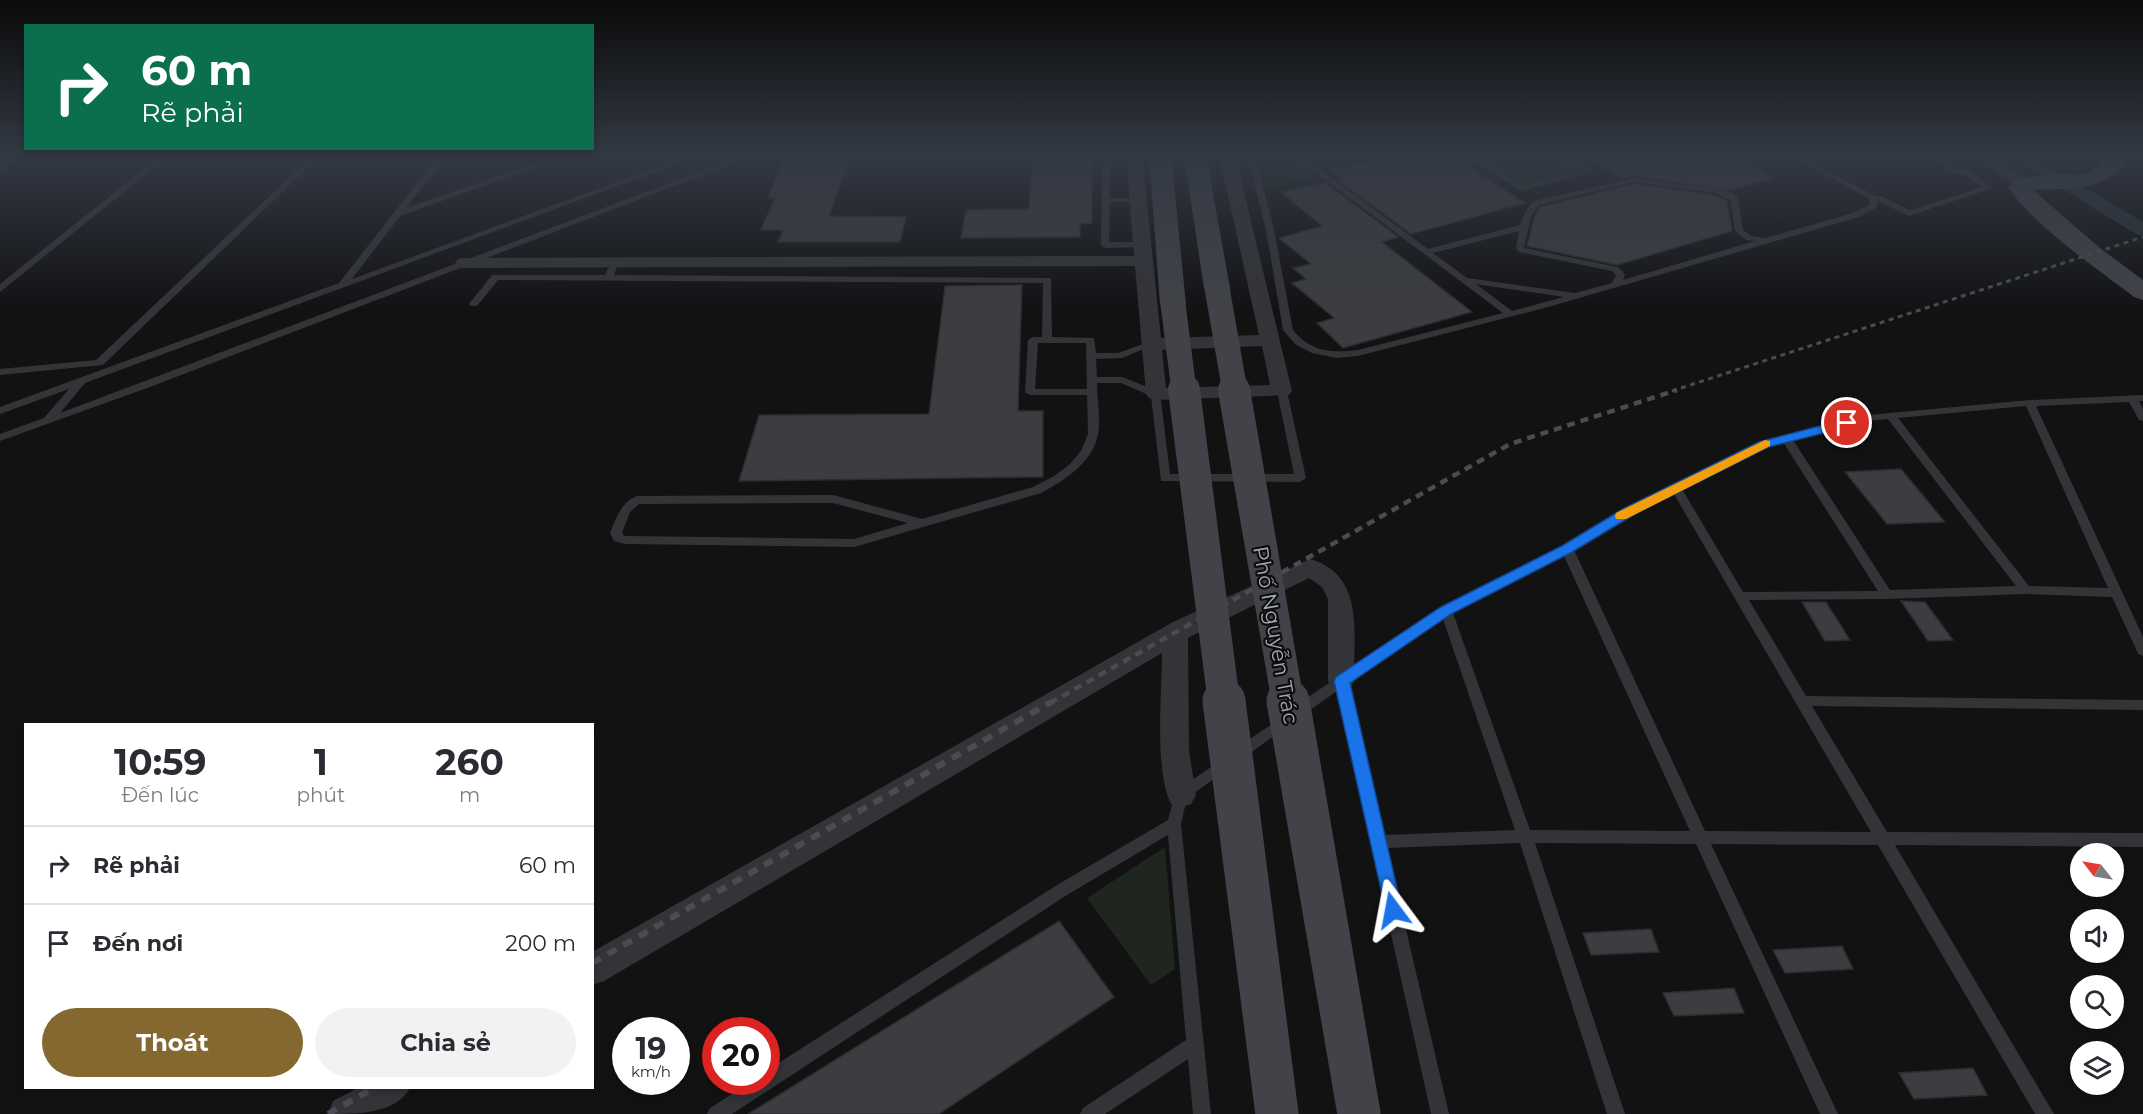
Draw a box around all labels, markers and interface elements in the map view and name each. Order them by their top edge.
text: 60 m [141,44,252,96]
icon: right [42,48,120,126]
text: Rẽ phải [141,96,244,129]
pin [1821,397,1872,448]
icon: arrive [1830,406,1863,439]
street label: Phố Nguyễn Trác [1248,544,1304,726]
text: 10:59 [114,740,206,784]
text: 1 [314,740,328,784]
text: 260 [435,740,504,784]
text: Đến lúc [121,783,199,807]
text: phút [297,783,345,807]
text: m [459,783,480,807]
north arrow [2070,843,2124,897]
map controls [2070,843,2124,1095]
icon: right [42,849,75,882]
text: Rẽ phải [93,852,180,879]
text: 60 m [519,852,576,879]
position arrow [1361,878,1425,942]
button: sound [2070,909,2124,963]
icon: arrive [42,927,75,960]
text: Đến nơi [93,930,183,957]
text: 200 m [505,930,576,957]
button: search [2070,975,2124,1029]
button: Thoát [42,1008,303,1077]
button: Chia sẻ [315,1008,576,1077]
speed limit sign: 20 [702,1017,780,1095]
text: 19 [636,1030,666,1067]
button: layers [2070,1041,2124,1095]
text: km/h [631,1062,671,1081]

